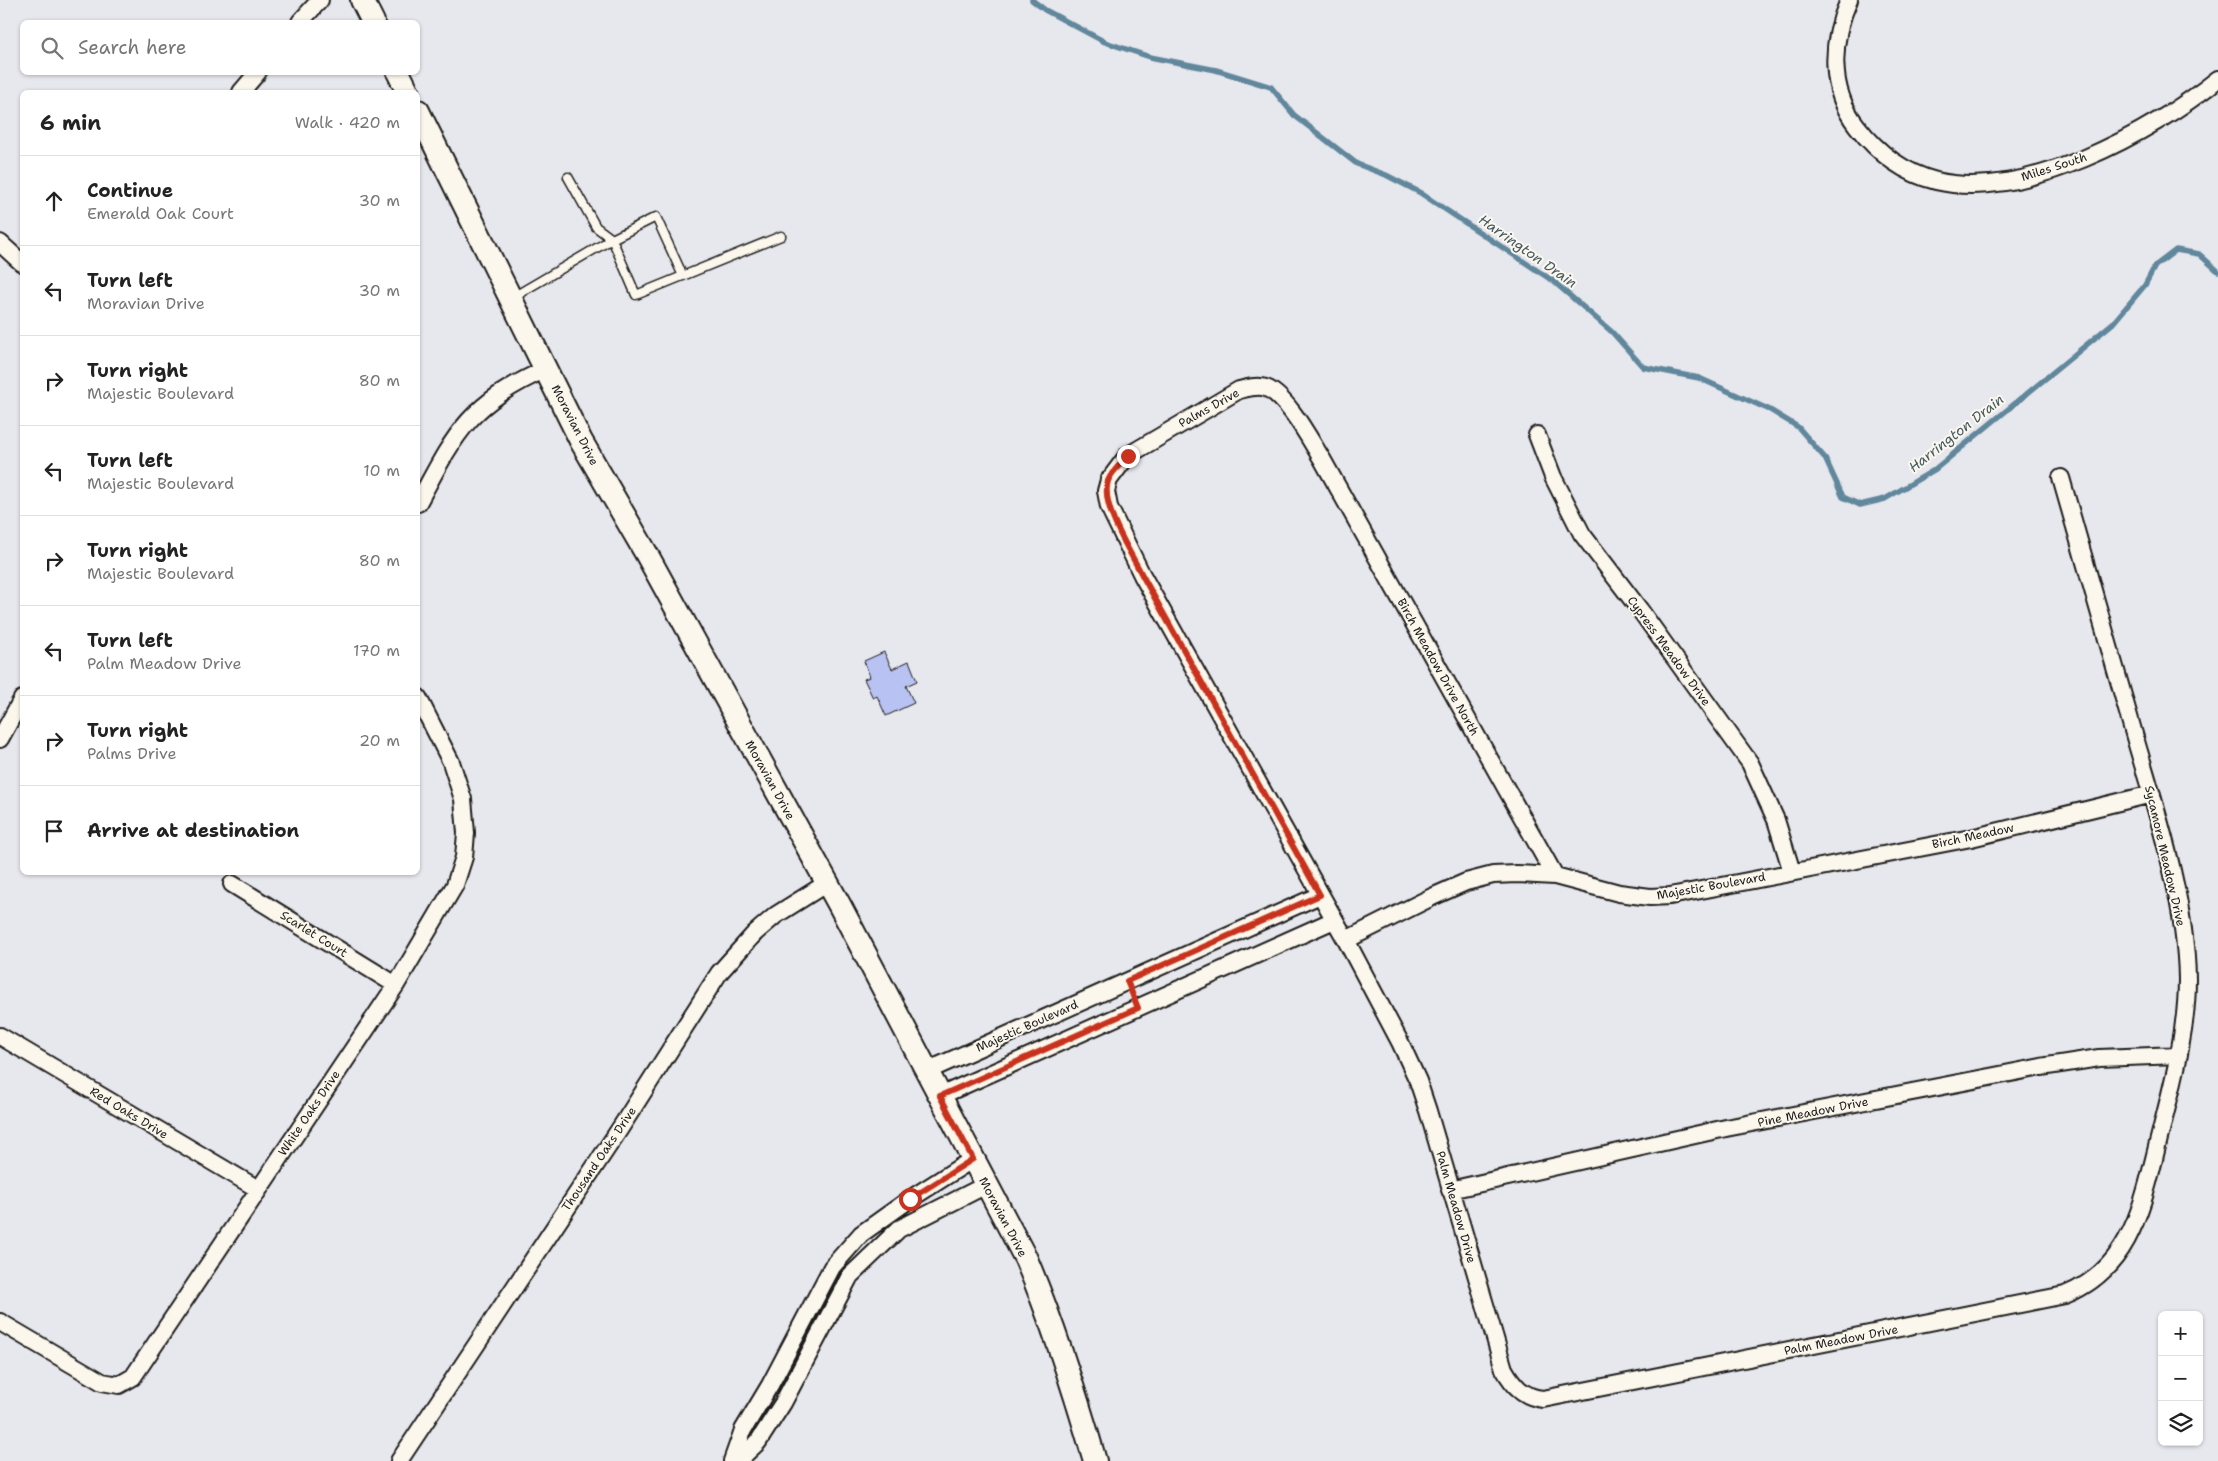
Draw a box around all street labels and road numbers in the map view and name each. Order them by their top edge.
street label: Miles South [2019,149,2089,185]
street label: Moravian Drive [548,382,602,468]
street label: Palms Drive [1176,385,1242,431]
street label: Cypress Meadow Drive [1624,593,1714,709]
street label: Birch Meadow Drive North [1393,595,1483,739]
street label: Moravian Drive [742,737,799,823]
street label: Sycamore Meadow Drive [2141,784,2189,928]
street label: Birch Meadow [1931,819,2016,852]
street label: Majestic Boulevard [1655,868,1767,903]
street label: Scarlet Court [277,907,351,961]
street label: Majestic Boulevard [973,996,1081,1056]
street label: White Oaks Drive [274,1067,344,1159]
street label: Red Oaks Drive [87,1083,171,1143]
street label: Pine Meadow Drive [1756,1093,1870,1131]
street label: Thousand Oaks Drive [558,1103,640,1214]
street label: Palm Meadow Drive [1432,1149,1480,1265]
street label: Moravian Drive [975,1174,1031,1260]
street label: Palm Meadow Drive [1783,1321,1900,1359]

